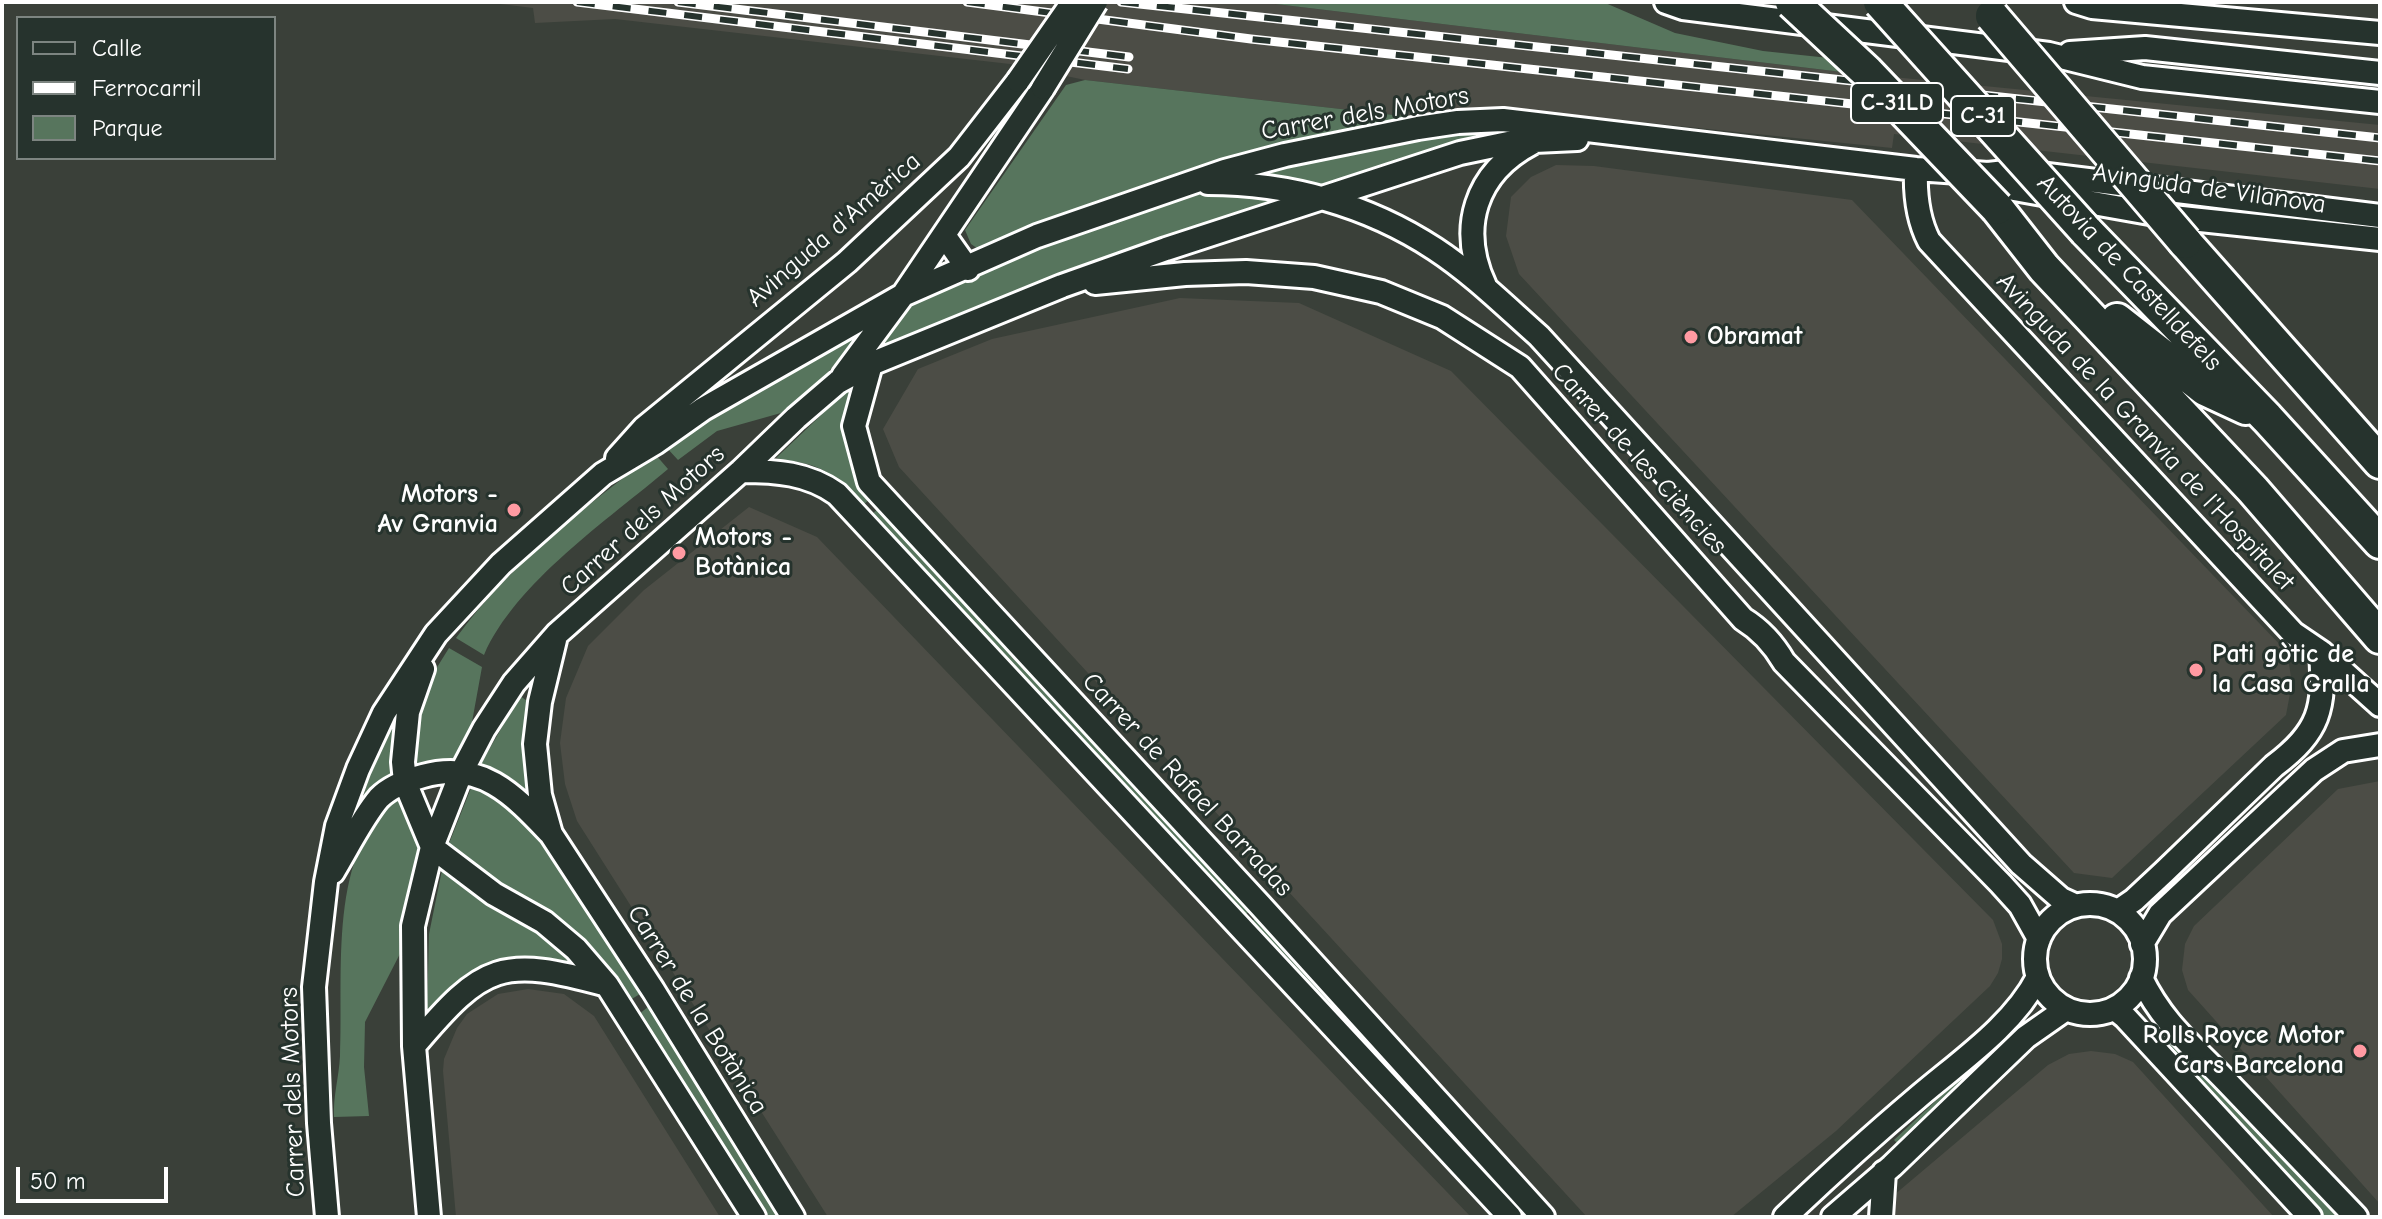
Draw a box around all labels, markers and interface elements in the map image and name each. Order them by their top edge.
legend [16,16,276,160]
text: Calle [92,34,142,62]
text: Ferrocarril [92,74,202,102]
street label: Carrer dels Motors [1259,80,1471,148]
road number: C-31LD [1851,83,1943,123]
road number: C-31 [1951,96,2015,136]
text: Parque [92,114,163,142]
street label: Avinguda d'Amèrica [741,146,927,314]
street label: Avinguda de Vilanova [2090,157,2328,221]
street label: Autovia de Castelldefels [2030,168,2228,378]
street label: Avinguda de la Granvia de l'Hospitalet [1989,267,2301,597]
place label: Obramat [1707,321,1803,353]
marker: Obramat [1682,328,1700,346]
street label: Carrer de les Ciències [1545,357,1733,561]
street label: Carrer dels Motors [554,439,732,603]
place label: Motors - Av Granvia [377,479,498,540]
marker: Motors - Av Granvia [505,501,523,519]
place label: Motors - Botànica [695,522,792,584]
marker: Motors - Botànica [670,544,688,562]
place label: Pati gòtic de la Casa Gralla [2212,639,2370,700]
marker: Pati gòtic de la Casa Gralla [2187,661,2205,679]
street label: Carrer de Rafael Barradas [1075,667,1299,903]
street label: Carrer de la Botànica [620,900,774,1120]
street label: Carrer dels Motors [274,986,312,1198]
place label: Rolls Royce Motor Cars Barcelona [2143,1020,2344,1082]
marker: Rolls Royce Motor Cars Barcelona [2351,1042,2369,1060]
scale bar [20,1151,172,1201]
text: 50 m [30,1167,86,1195]

